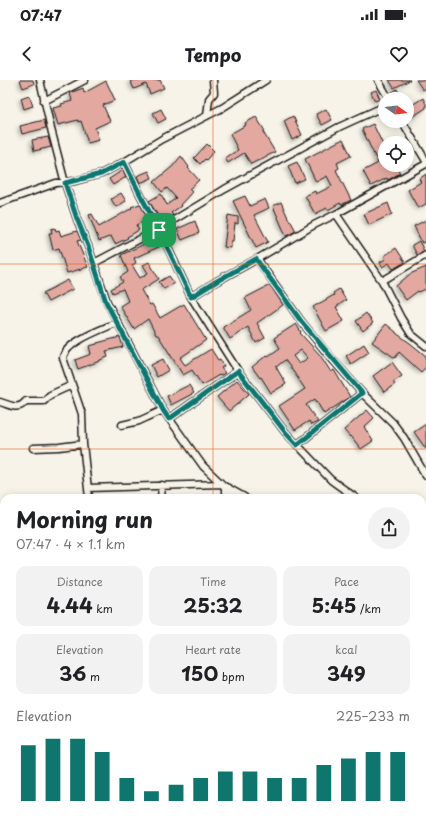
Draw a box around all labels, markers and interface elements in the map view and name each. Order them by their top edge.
text: 07:47 [20,3,62,26]
text: Tempo [185,41,241,68]
icon: back [16,43,38,65]
icon: heart [388,43,410,65]
north arrow [378,92,414,128]
map controls [378,92,414,172]
button: locate [378,136,414,172]
pin [142,213,176,247]
icon: arrive [148,219,170,241]
text: Morning run [16,502,153,535]
button: share [368,507,410,549]
text: 07:47 · 4 × 1.1 km [16,534,125,553]
text: Distance [57,573,103,590]
text: Time [200,573,226,590]
text: Pace [334,573,359,590]
text: 4.44 [47,590,93,620]
text: 25:32 [183,590,243,620]
text: 5:45 [312,590,356,620]
text: km [93,600,113,617]
text: /km [356,600,381,617]
text: Elevation [56,641,103,658]
text: Heart rate [185,641,241,658]
text: kcal [335,641,357,658]
text: 36 [59,658,86,688]
text: 150 [181,658,218,688]
text: 349 [327,658,366,688]
text: m [86,668,100,685]
text: bpm [218,668,245,685]
text: Elevation [16,706,72,725]
text: 225–233 m [336,706,410,725]

